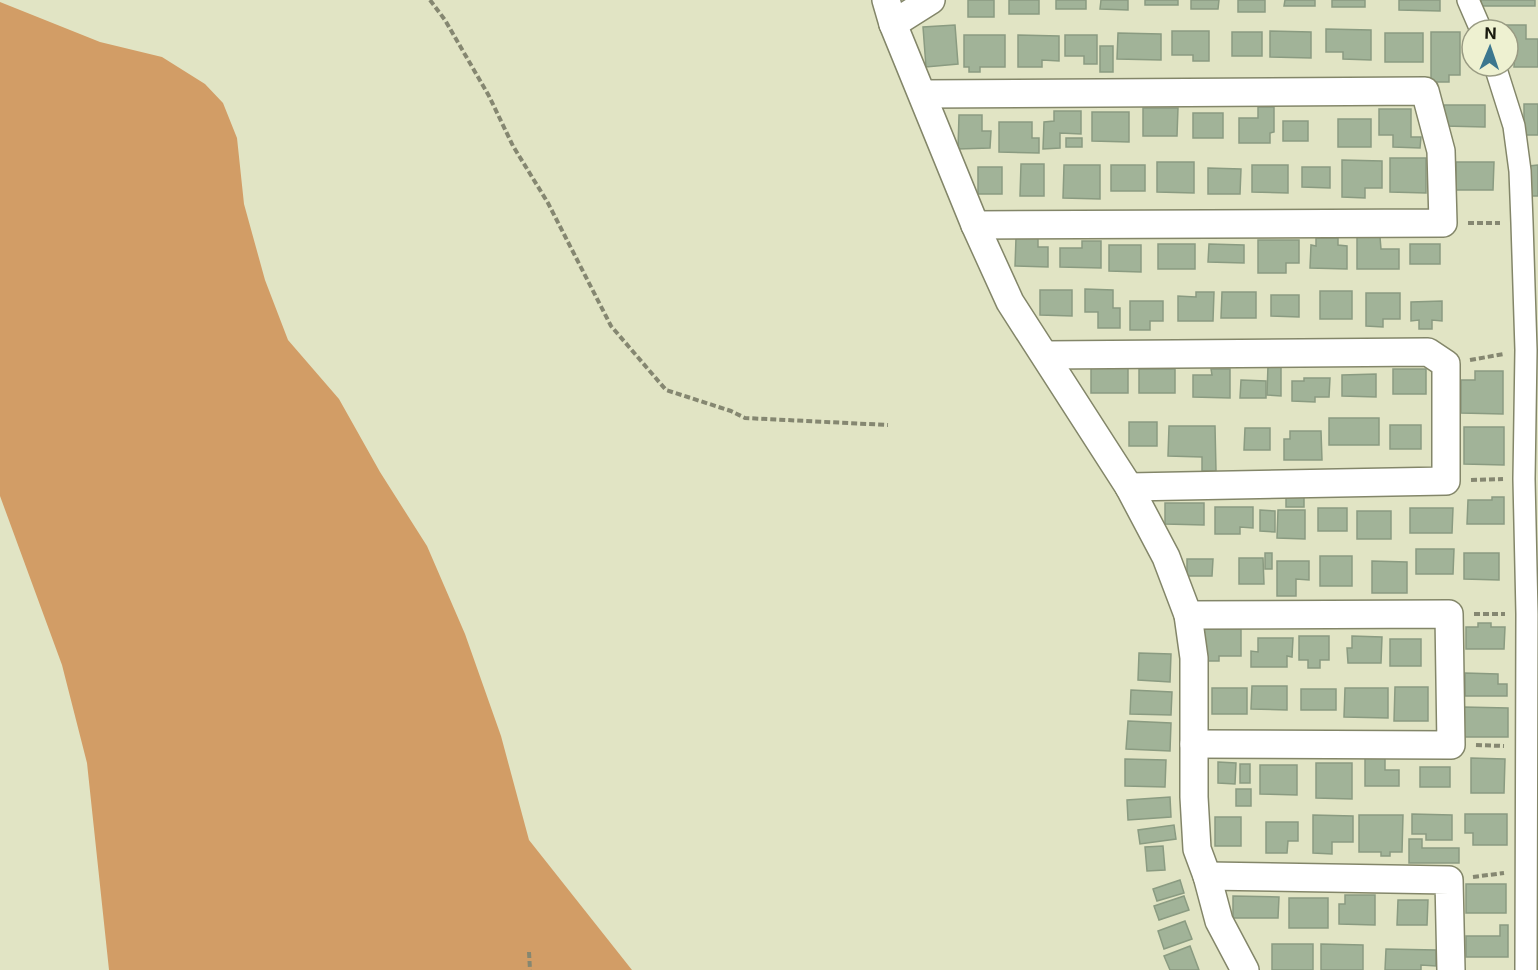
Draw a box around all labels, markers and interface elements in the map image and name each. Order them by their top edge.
north arrow [1460,18,1520,78]
text: N [1484,23,1497,43]

